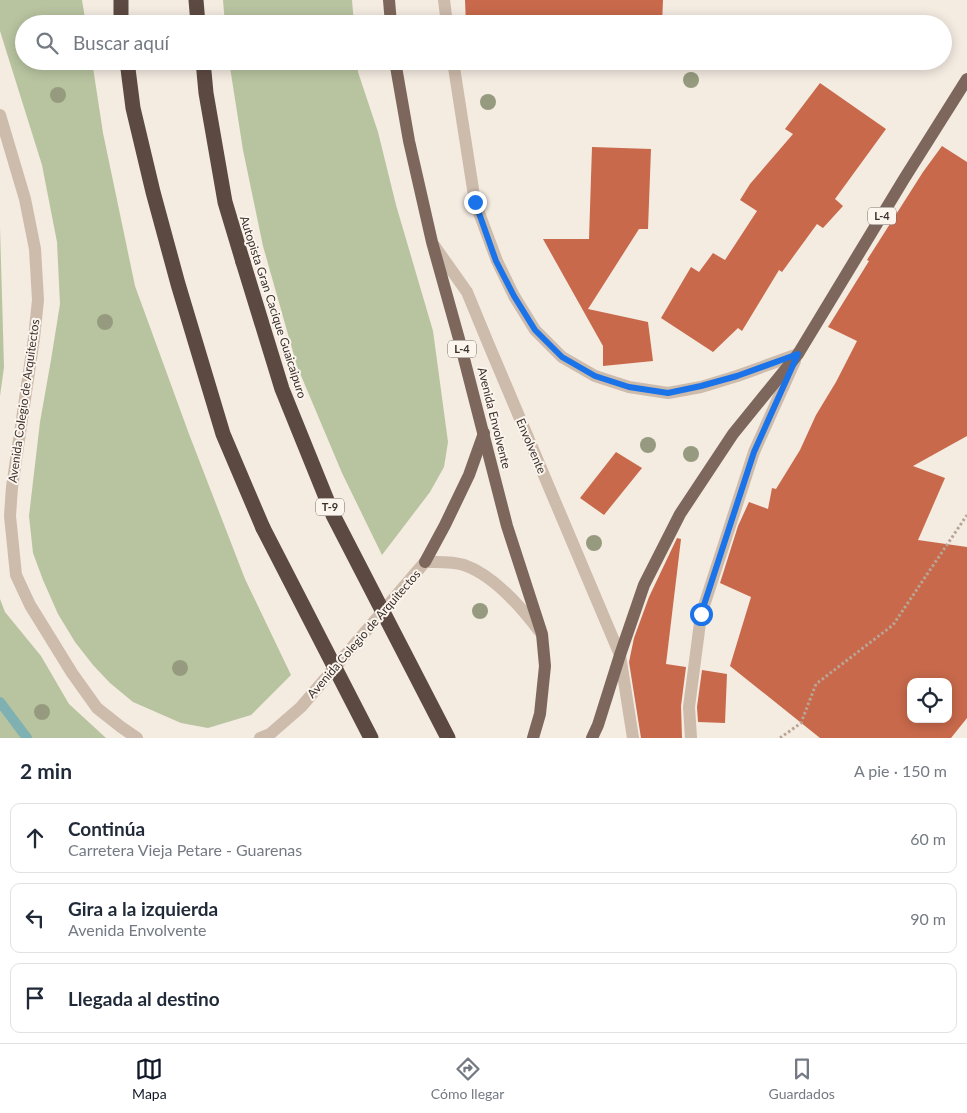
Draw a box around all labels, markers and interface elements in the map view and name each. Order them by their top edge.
search box [15,15,952,70]
icon: search [33,29,61,57]
text: Buscar aquí [73,31,169,54]
route end [464,191,487,214]
road number: L-4 [868,208,896,225]
street label: Autopista Gran Cacique Guaicaipuro [237,214,310,400]
street label: Avenida Colegio de Arquitectos [5,318,42,484]
road number: L-4 [448,340,476,358]
street label: Avenida Envolvente [475,366,514,470]
street label: Envolvente [513,416,550,476]
road number: T-9 [316,498,344,516]
street label: Avenida Colegio de Arquitectos [304,566,423,701]
route start [690,603,713,626]
map controls [907,678,952,723]
button: locate [907,678,952,723]
text: 2 min [20,758,72,783]
text: A pie · 150 m [854,761,947,780]
text: Continúa [68,817,145,840]
icon: ahead [21,824,49,852]
text: 60 m [910,829,946,848]
text: Carretera Vieja Petare - Guarenas [68,840,302,859]
text: Gira a la izquierda [68,897,218,920]
icon: left [21,904,49,932]
text: 90 m [910,909,946,928]
text: Avenida Envolvente [68,920,207,939]
icon: arrive [21,984,49,1012]
text: Llegada al destino [68,987,220,1010]
tab: Mapa [132,1055,167,1102]
tab: Cómo llegar [431,1055,504,1102]
tab: Guardados [769,1055,835,1102]

